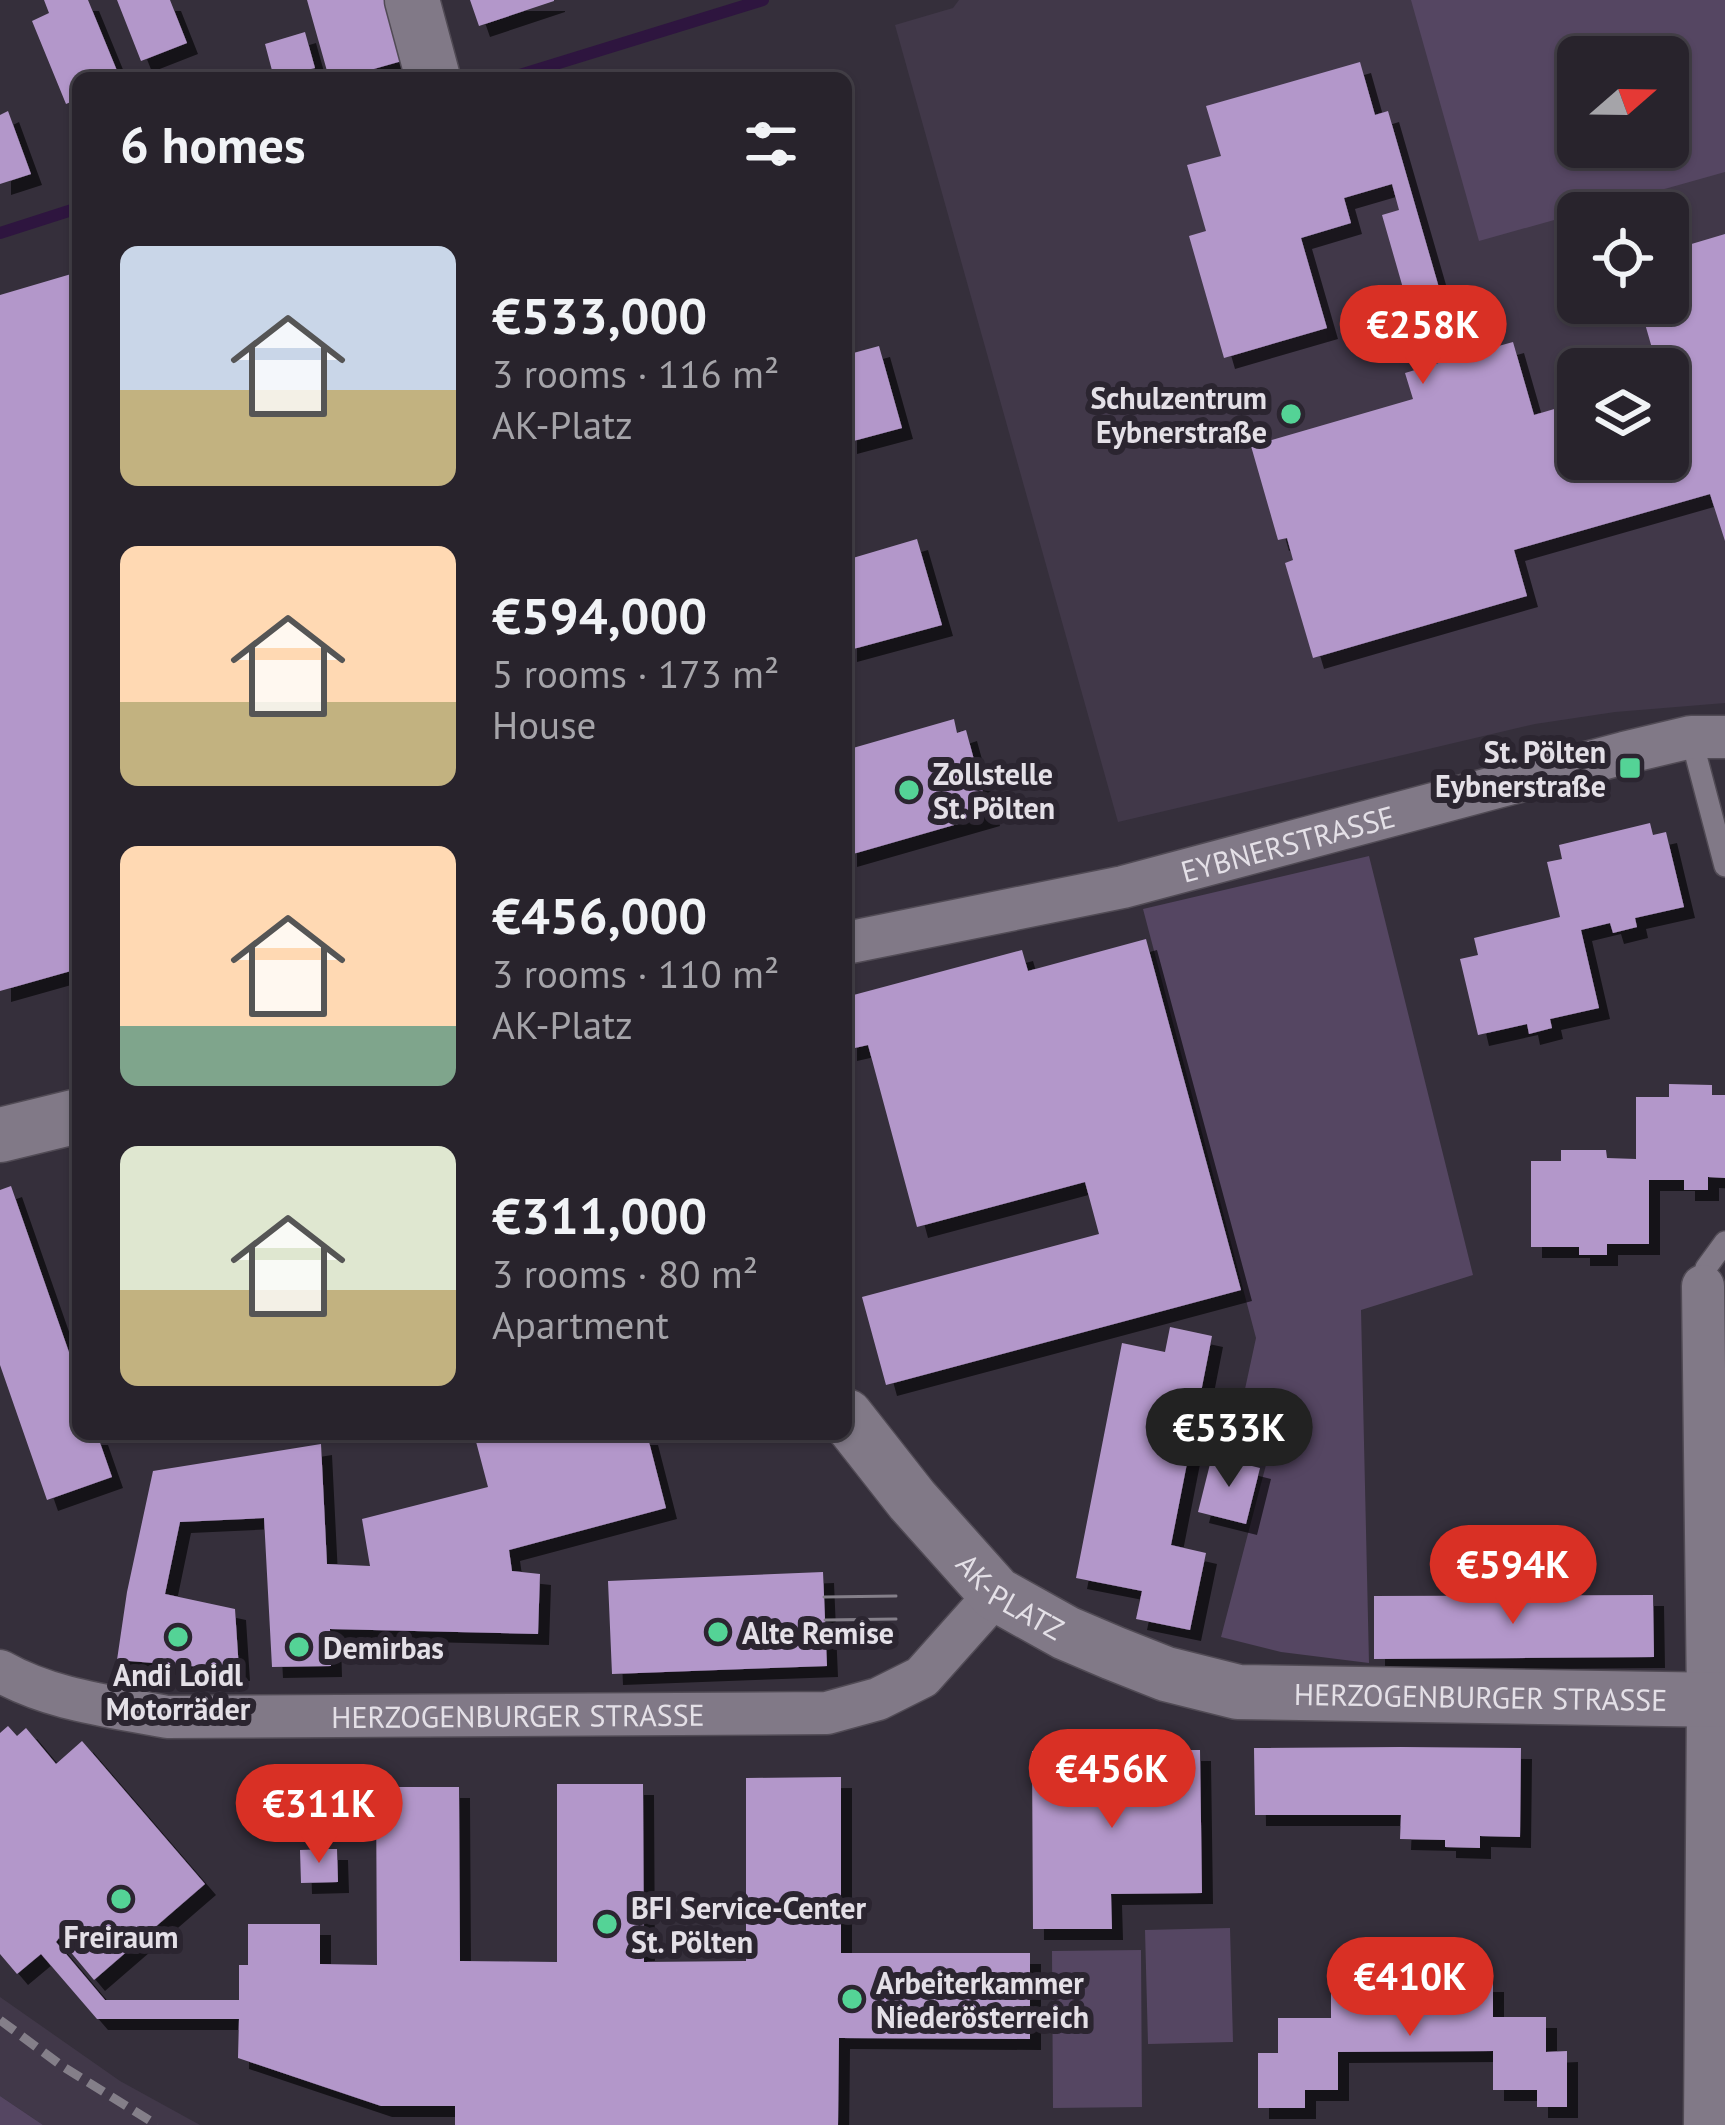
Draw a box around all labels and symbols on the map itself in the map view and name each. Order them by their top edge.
north arrow [1557,36,1689,168]
pin: €258K [1339,285,1507,387]
place label: Schulzentrum Eybnerstraße [1090,378,1267,451]
marker: Schulzentrum Eybnerstraße [1278,401,1304,427]
place label: St. Pölten Eybnerstraße [1435,732,1606,805]
place label: Zollstelle St. Pölten [933,754,1055,827]
marker: St. Pölten Eybnerstraße [1617,755,1643,781]
marker: Zollstelle St. Pölten [896,777,922,803]
street label: EYBNERSTRASSE [1176,796,1399,890]
pin: €533K [1145,1388,1313,1490]
pin: €594K [1429,1525,1597,1627]
street label: AK-PLATZ [949,1544,1071,1648]
place label: Alte Remise [742,1613,894,1652]
marker: Alte Remise [705,1619,731,1645]
marker: Andi Loidl Motorräder [165,1624,191,1650]
place label: Demirbas [323,1628,444,1667]
marker: Demirbas [286,1634,312,1660]
place label: Andi Loidl Motorräder [106,1655,251,1728]
street label: HERZOGENBURGER STRASSE [1294,1673,1668,1719]
street label: HERZOGENBURGER STRASSE [331,1694,705,1736]
pin: €456K [1028,1729,1196,1831]
pin: €311K [235,1764,403,1866]
marker: Freiraum [108,1886,134,1912]
place label: BFI Service-Center St. Pölten [631,1888,867,1961]
marker: BFI Service-Center St. Pölten [594,1911,620,1937]
place label: Freiraum [64,1917,178,1956]
pin: €410K [1326,1937,1494,2039]
place label: Arbeiterkammer Niederösterreich [876,1963,1089,2036]
marker: Arbeiterkammer Niederösterreich [839,1986,865,2012]

